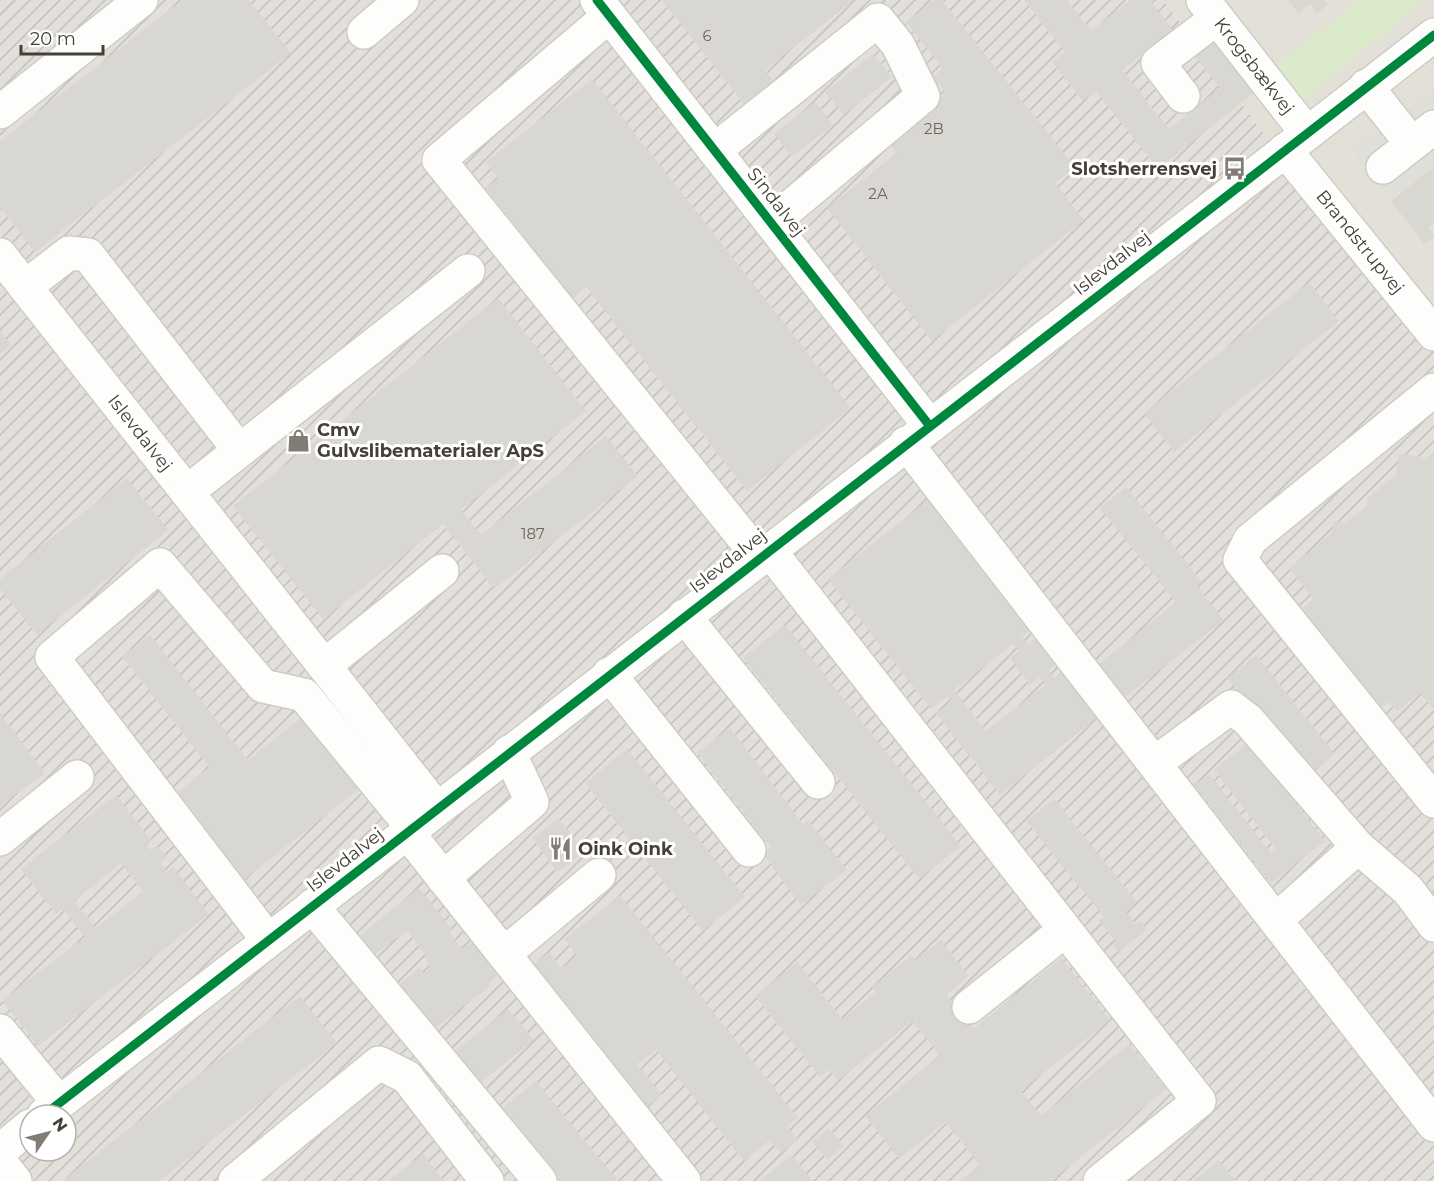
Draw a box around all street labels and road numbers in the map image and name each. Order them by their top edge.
street label: Krogsbækvej [1209,13,1299,119]
street label: Sindalvej [742,163,810,241]
street label: Brandstrupvej [1311,186,1409,298]
street label: Islevdalvej [1069,226,1155,300]
street label: Islevdalvej [103,390,177,476]
street label: Islevdalvej [685,524,771,598]
street label: Islevdalvej [302,823,388,897]

